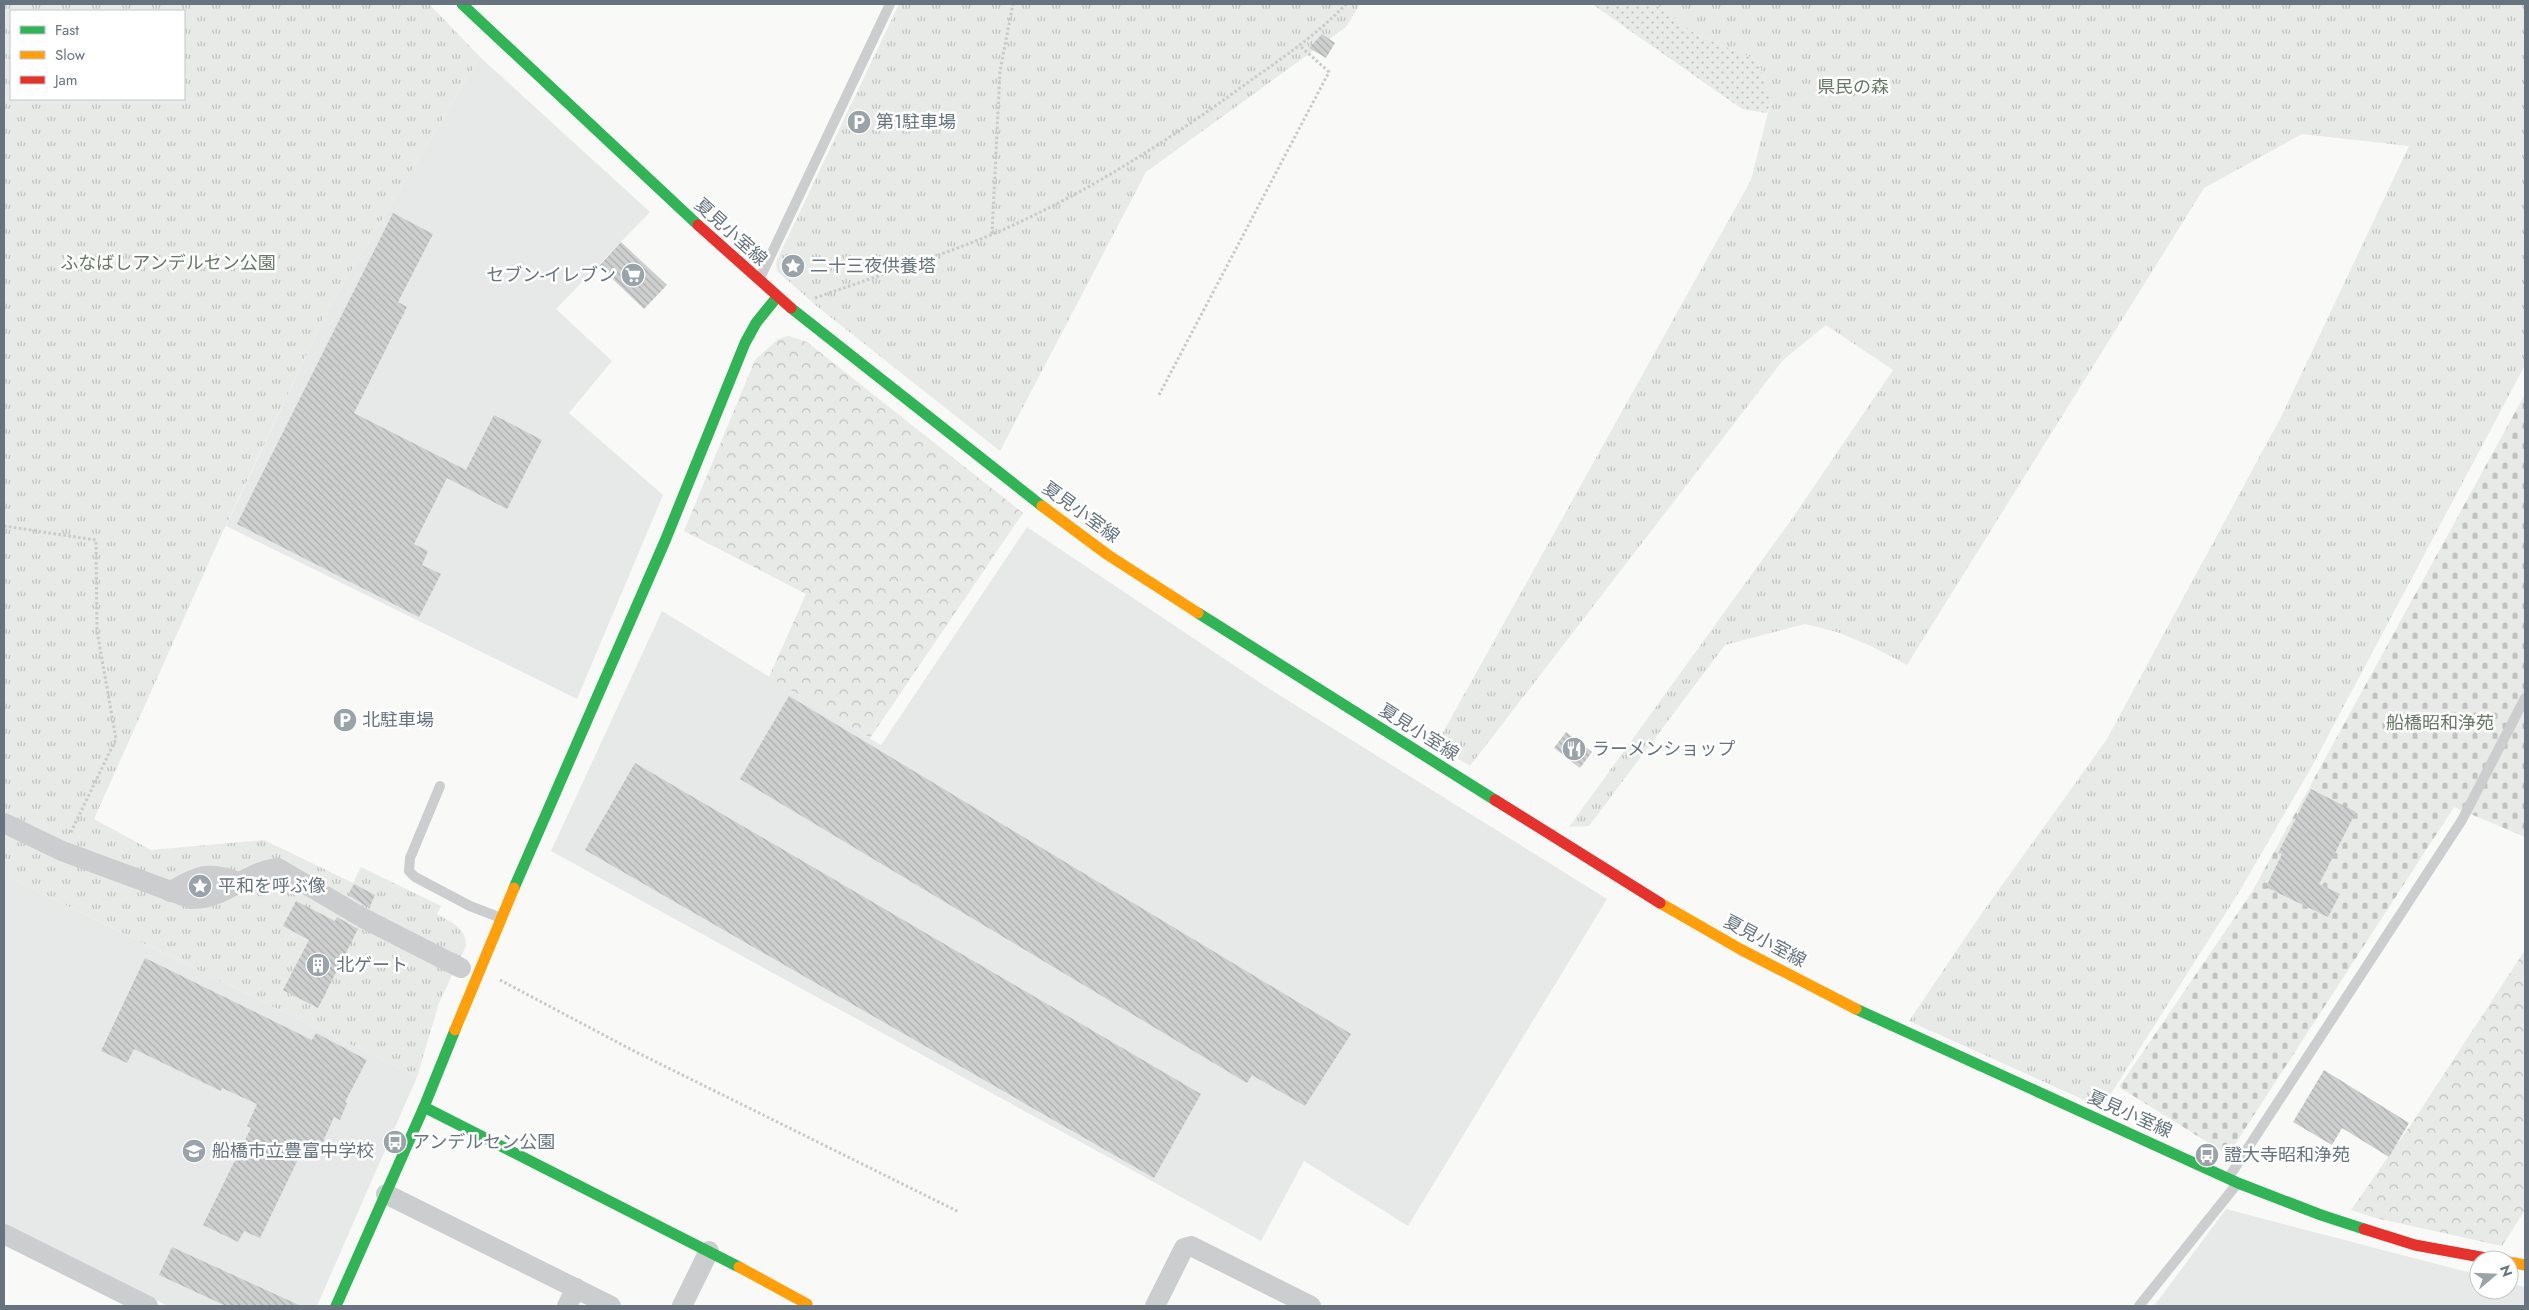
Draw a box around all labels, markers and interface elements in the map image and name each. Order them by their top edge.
legend [10,10,185,100]
text: Fast [55,19,79,41]
text: Slow [55,44,86,66]
text: Jam [53,69,78,91]
park label: 県民の森 [1817,74,1889,100]
parking icon: 第1駐車場 [846,109,872,135]
place label: 第1駐車場 [876,109,956,135]
street label: 夏見小室線 [689,192,773,272]
park label: ふなばしアンデルセン公園 [60,250,276,276]
place icon: 二十三夜供養塔 [780,253,806,279]
place label: 二十三夜供養塔 [810,253,936,279]
place label: セブン-イレブン [486,262,616,288]
supermarket icon: セブン-イレブン [620,262,646,288]
street label: 夏見小室線 [1037,475,1125,549]
street label: 夏見小室線 [1374,697,1464,767]
parking icon: 北駐車場 [332,707,358,733]
place label: 北駐車場 [362,707,434,733]
park label: 船橋昭和浄苑 [2386,710,2494,736]
restaurant icon: ラーメンショップ [1561,736,1587,762]
place label: ラーメンショップ [1592,736,1735,762]
place icon: 平和を呼ぶ像 [187,873,213,899]
place label: 平和を呼ぶ像 [218,873,326,899]
street label: 夏見小室線 [1719,908,1811,974]
building icon: 北ゲート [305,952,331,978]
place label: 北ゲート [336,952,408,978]
street label: 夏見小室線 [2084,1084,2176,1144]
bus stop icon: アンデルセン公園 [382,1129,408,1155]
place label: アンデルセン公園 [412,1129,555,1155]
school or university icon: 船橋市立豊富中学校 [181,1138,207,1164]
place label: 船橋市立豊富中学校 [212,1138,374,1164]
bus stop icon: 證大寺昭和浄苑 [2194,1142,2220,1168]
place label: 證大寺昭和浄苑 [2224,1142,2350,1168]
north arrow [2469,1250,2519,1300]
text: N [2495,1262,2518,1279]

